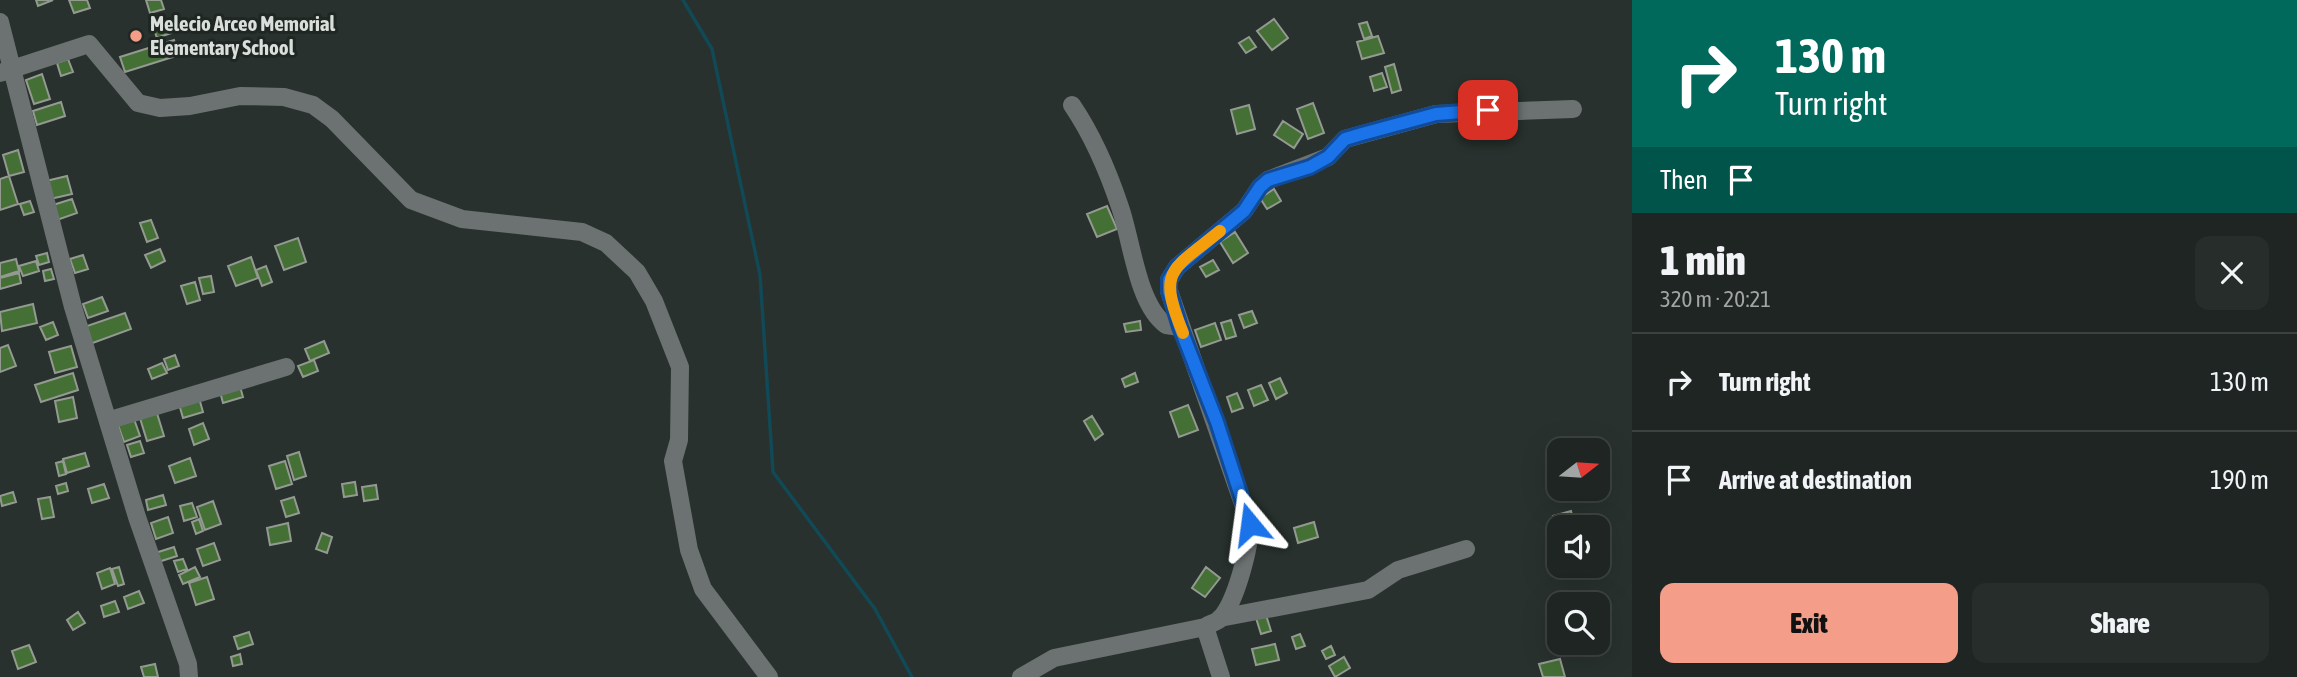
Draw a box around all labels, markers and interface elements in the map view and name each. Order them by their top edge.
place label: Melecio Arceo Memorial Elementary School [150,11,336,59]
text: 130 m [1775,27,1886,83]
marker: Melecio Arceo Memorial Elementary School [128,28,144,44]
icon: right [1660,28,1751,119]
pin [1458,80,1518,140]
text: Turn right [1775,85,1888,122]
icon: arrive [1469,91,1507,129]
icon: arrive [1722,161,1760,199]
text: Then [1660,165,1708,195]
text: 1 min [1660,236,1746,284]
button: close [2195,236,2269,310]
text: 320 m · 20:21 [1660,286,1771,312]
icon: right [1660,363,1698,401]
text: Turn right [1719,367,1810,397]
text: 130 m [2210,367,2269,397]
north arrow [1547,438,1610,500]
map controls [1547,438,1610,655]
icon: arrive [1660,461,1698,499]
text: Arrive at destination [1719,465,1912,495]
text: 190 m [2210,465,2269,495]
position arrow [1213,487,1287,561]
button: sound [1547,515,1610,578]
button: Exit [1660,583,1958,663]
button: Share [1972,583,2269,663]
button: search [1547,592,1610,655]

